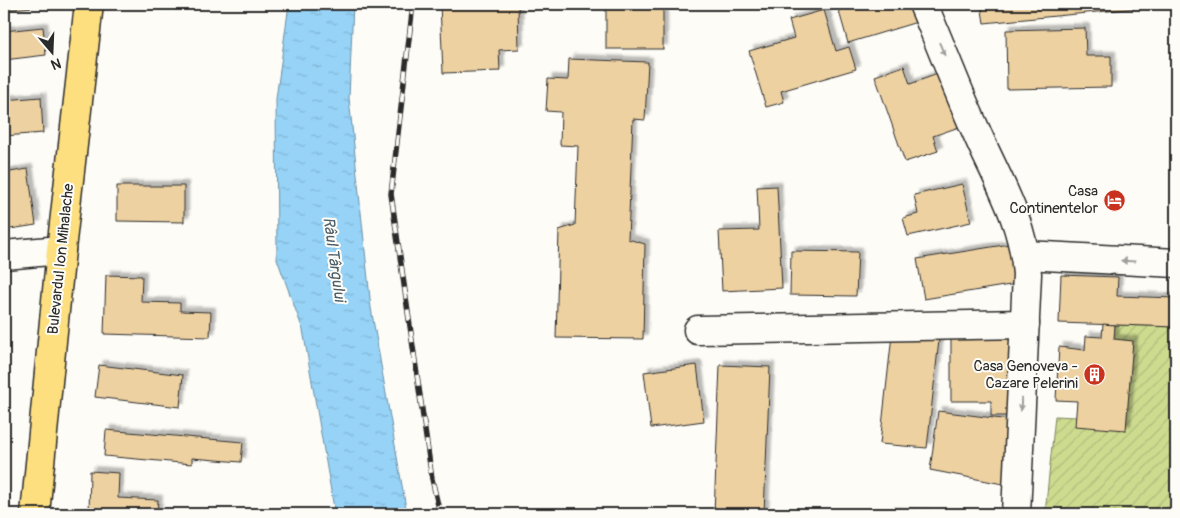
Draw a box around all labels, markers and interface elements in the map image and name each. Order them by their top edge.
north arrow [28,28,78,78]
one-way arrow [938,42,946,56]
text: N [49,54,63,73]
street label: Bulevardul Ion Mihalache [44,182,78,335]
place label: Casa Continentelor [1010,182,1099,218]
hotel icon: Casa Continentelor [1102,188,1126,212]
water label: Râul Târgului [318,216,350,305]
one-way arrow [1119,256,1135,264]
place label: Casa Genoveva - Cazare Pelerini [973,357,1078,393]
building icon: Casa Genoveva - Cazare Pelerini [1082,363,1106,387]
one-way arrow [1017,396,1025,412]

